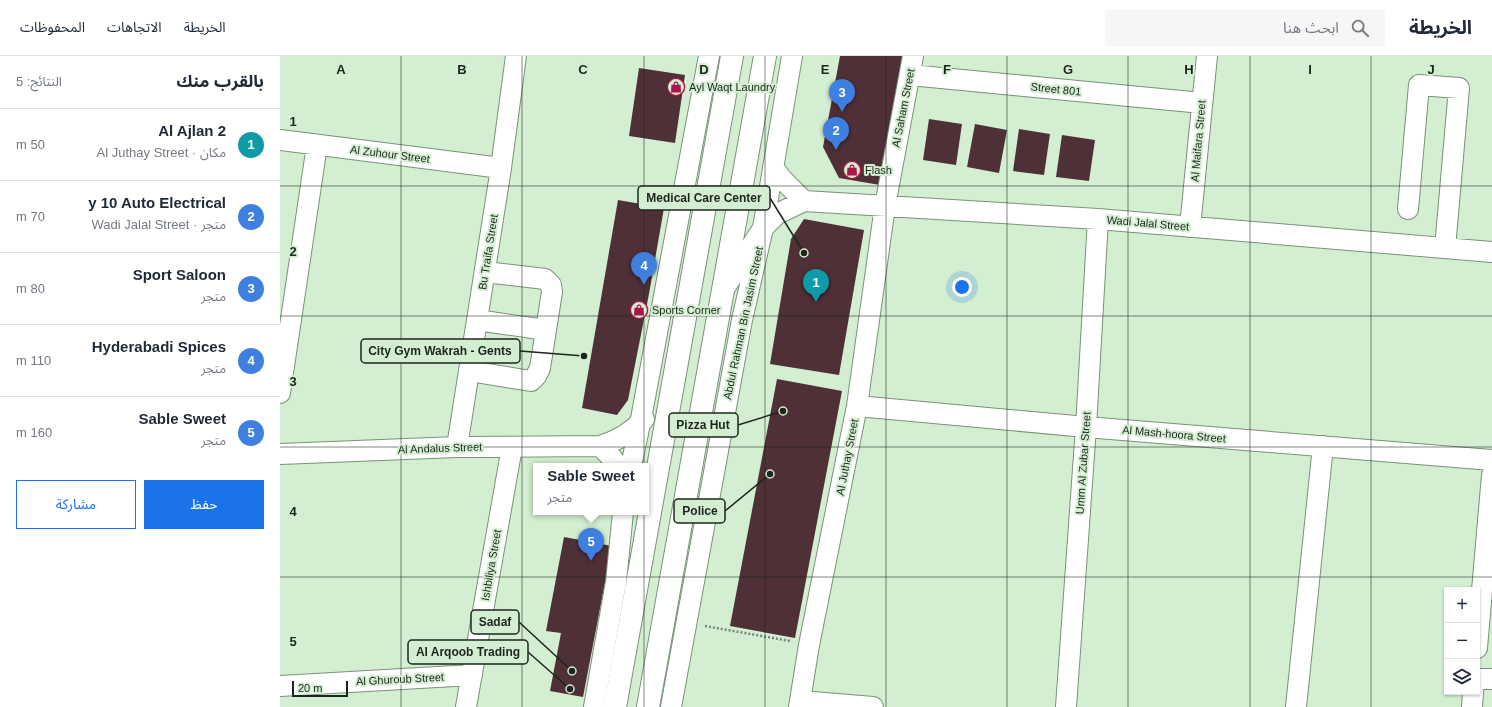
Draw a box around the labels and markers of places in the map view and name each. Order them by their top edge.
shop icon: Ayl Waqt Laundry [666,77,686,97]
pin: 3 [829,79,855,112]
place label: Ayl Waqt Laundry [689,81,776,93]
pin: 2 [823,117,849,150]
shop icon: Flash [842,160,862,180]
place label: Flash [865,164,892,176]
callout: Medical Care Center [638,186,770,210]
pin: 4 [631,252,657,285]
pin: 1 [803,269,829,302]
shop icon: Sports Corner [629,300,649,320]
place label: Sports Corner [652,304,721,316]
callout: City Gym Wakrah - Gents [361,339,520,363]
callout: Pizza Hut [669,413,738,437]
callout: Police [674,499,725,523]
pin: 5 [578,528,604,561]
callout: Sadaf [471,610,519,634]
callout: Al Arqoob Trading [408,640,528,664]

